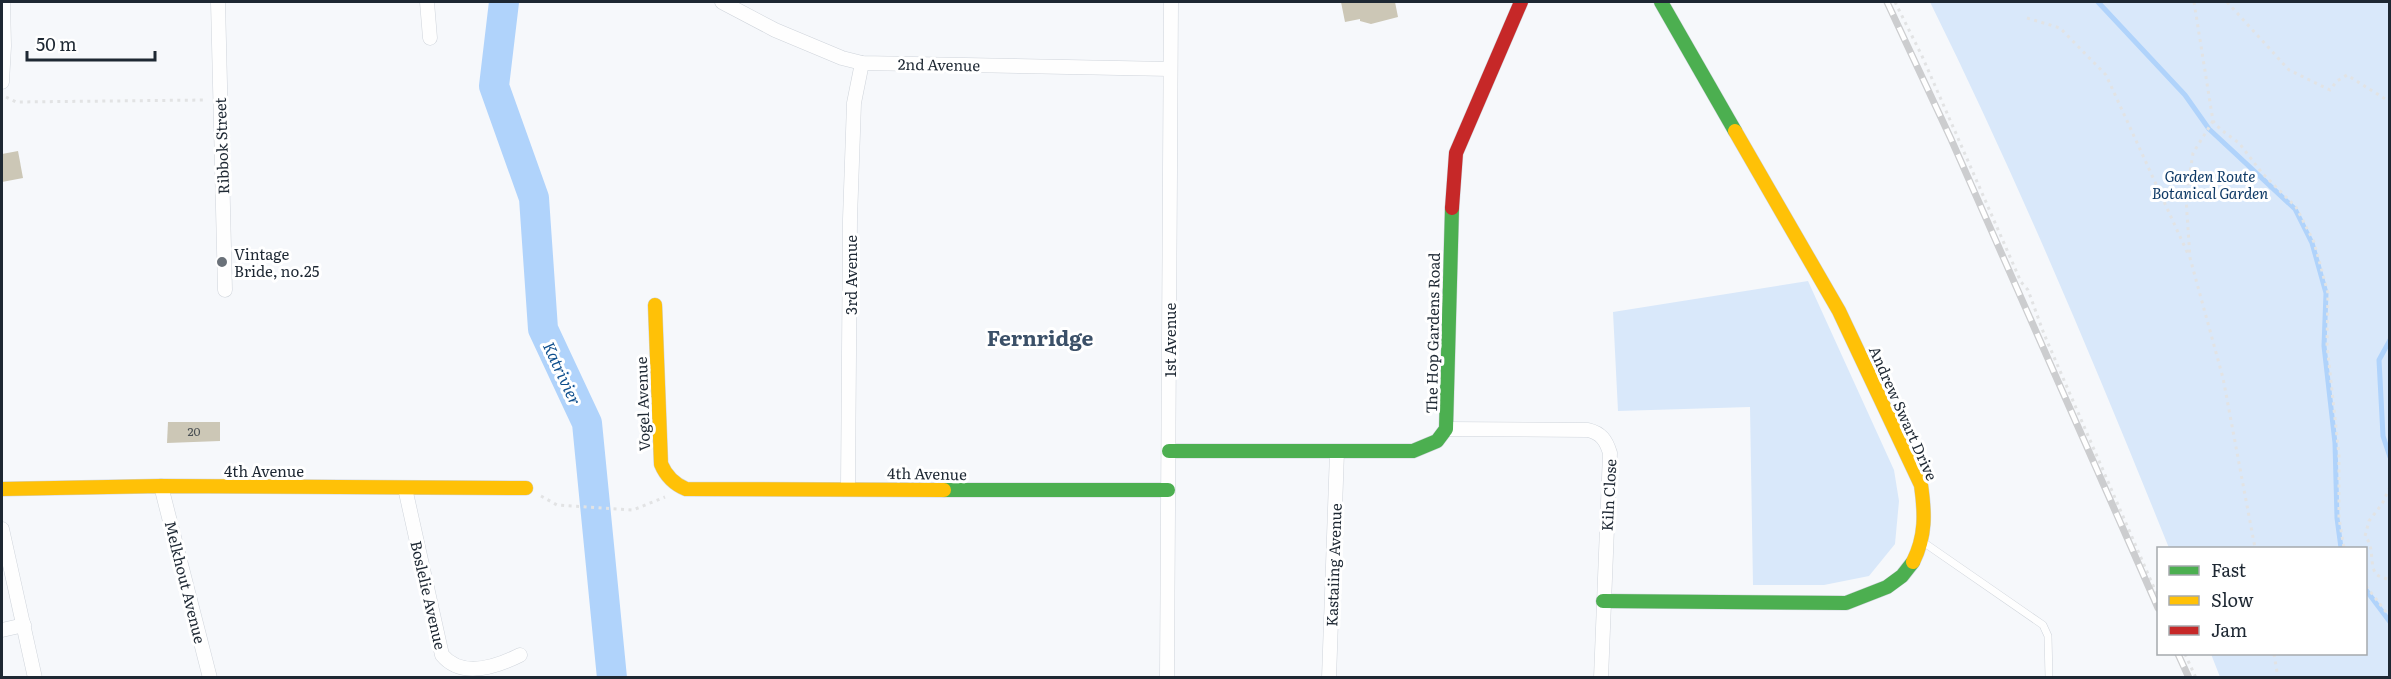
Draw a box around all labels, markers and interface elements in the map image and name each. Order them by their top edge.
scale bar [27,24,154,62]
text: 50 m [36,30,77,57]
street label: 2nd Avenue [898,52,981,76]
street label: Ribbok Street [208,97,234,195]
park label: Garden Route Botanical Garden [2152,164,2268,204]
street label: 3rd Avenue [839,235,862,315]
place label: Vintage Bride, no.25 [234,242,320,282]
street label: The Hop Gardens Road [1419,252,1445,414]
marker: Vintage Bride, no.25 [215,255,229,269]
street label: 1st Avenue [1158,303,1181,377]
district label: Fernridge [987,321,1093,352]
water label: Katrivier [538,337,588,409]
street label: Andrew Swart Drive [1864,342,1944,484]
street label: Vogel Avenue [629,356,655,452]
house number: 20 [187,422,201,440]
street label: Kiln Close [1595,458,1621,532]
street label: 4th Avenue [224,459,304,482]
street label: 4th Avenue [887,461,967,485]
street label: Kastaiing Avenue [1319,503,1347,627]
street label: Melkhout Avenue [160,518,212,646]
street label: Boslelie Avenue [405,538,453,652]
legend [2157,547,2367,655]
text: Fast [2211,556,2247,583]
text: Slow [2211,586,2254,613]
text: Jam [2211,616,2247,643]

